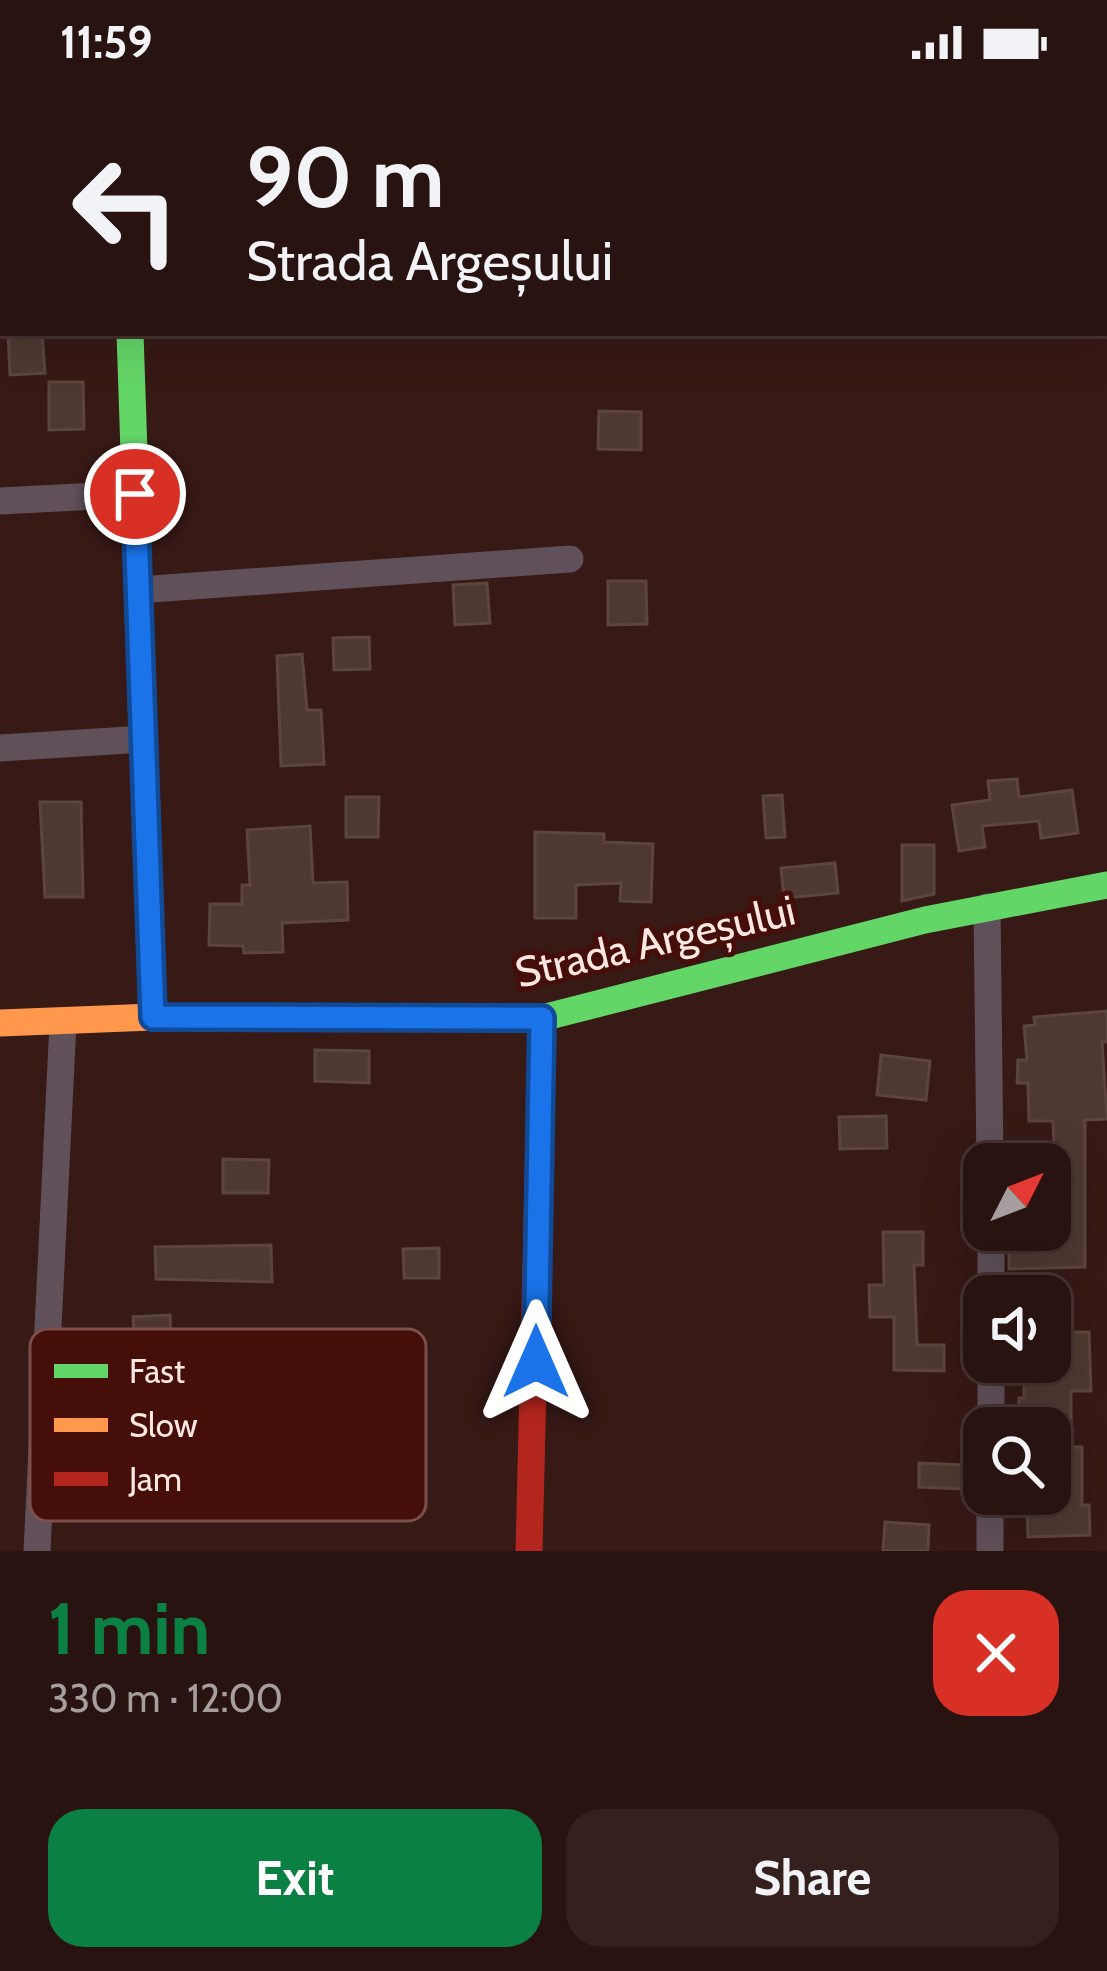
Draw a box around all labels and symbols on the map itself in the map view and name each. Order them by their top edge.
pin [84,443,186,545]
street label: Strada Argeșului [510,884,800,1000]
north arrow [963,1143,1071,1251]
position arrow [473,1299,599,1425]
legend [30,1329,426,1521]
text: Fast [129,1351,185,1391]
text: Slow [129,1405,198,1445]
text: Jam [128,1459,182,1499]

